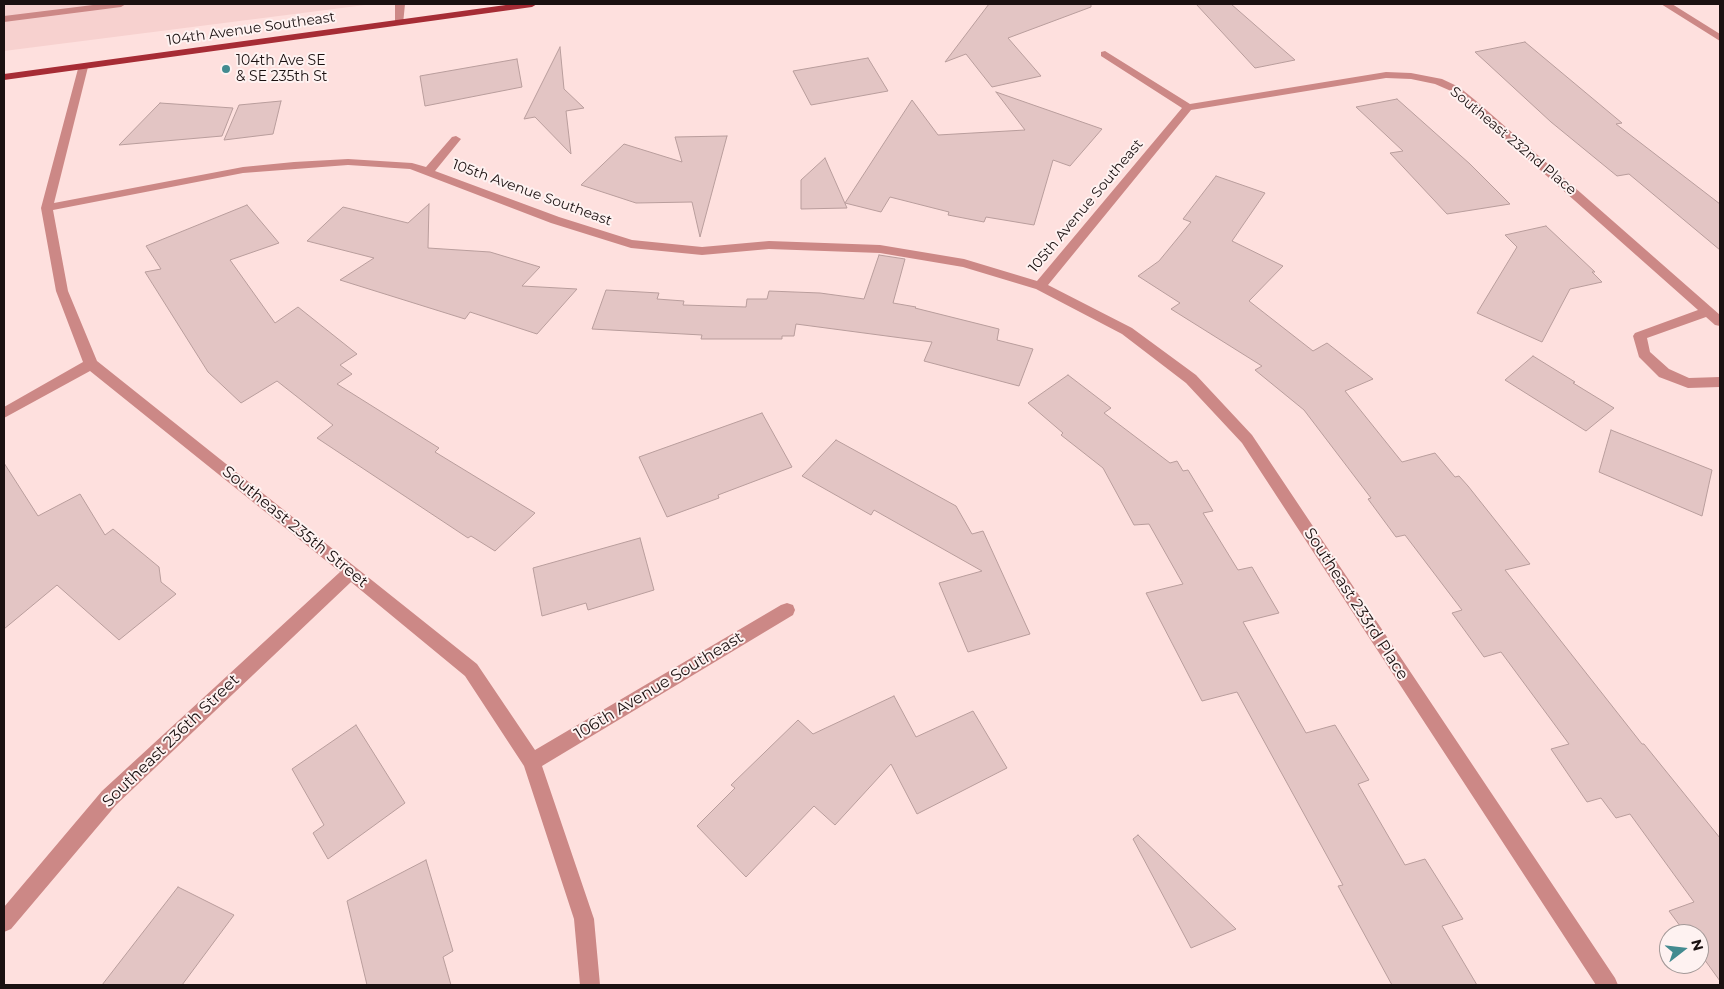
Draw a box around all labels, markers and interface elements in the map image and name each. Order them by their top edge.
street label: 104th Avenue Southeast [166,9,336,49]
place label: 104th Ave SE & SE 235th St [236,53,327,85]
marker: 104th Ave SE & SE 235th St [220,63,232,75]
street label: Southeast 232nd Place [1447,83,1579,199]
street label: 105th Avenue Southeast [1025,136,1147,276]
street label: 105th Avenue Southeast [450,156,614,230]
street label: Southeast 235th Street [218,462,372,592]
street label: Southeast 233rd Place [1300,524,1412,684]
street label: 106th Avenue Southeast [571,628,747,744]
street label: Southeast 236th Street [99,671,243,811]
north arrow [1659,924,1709,974]
text: N [1687,937,1708,953]

